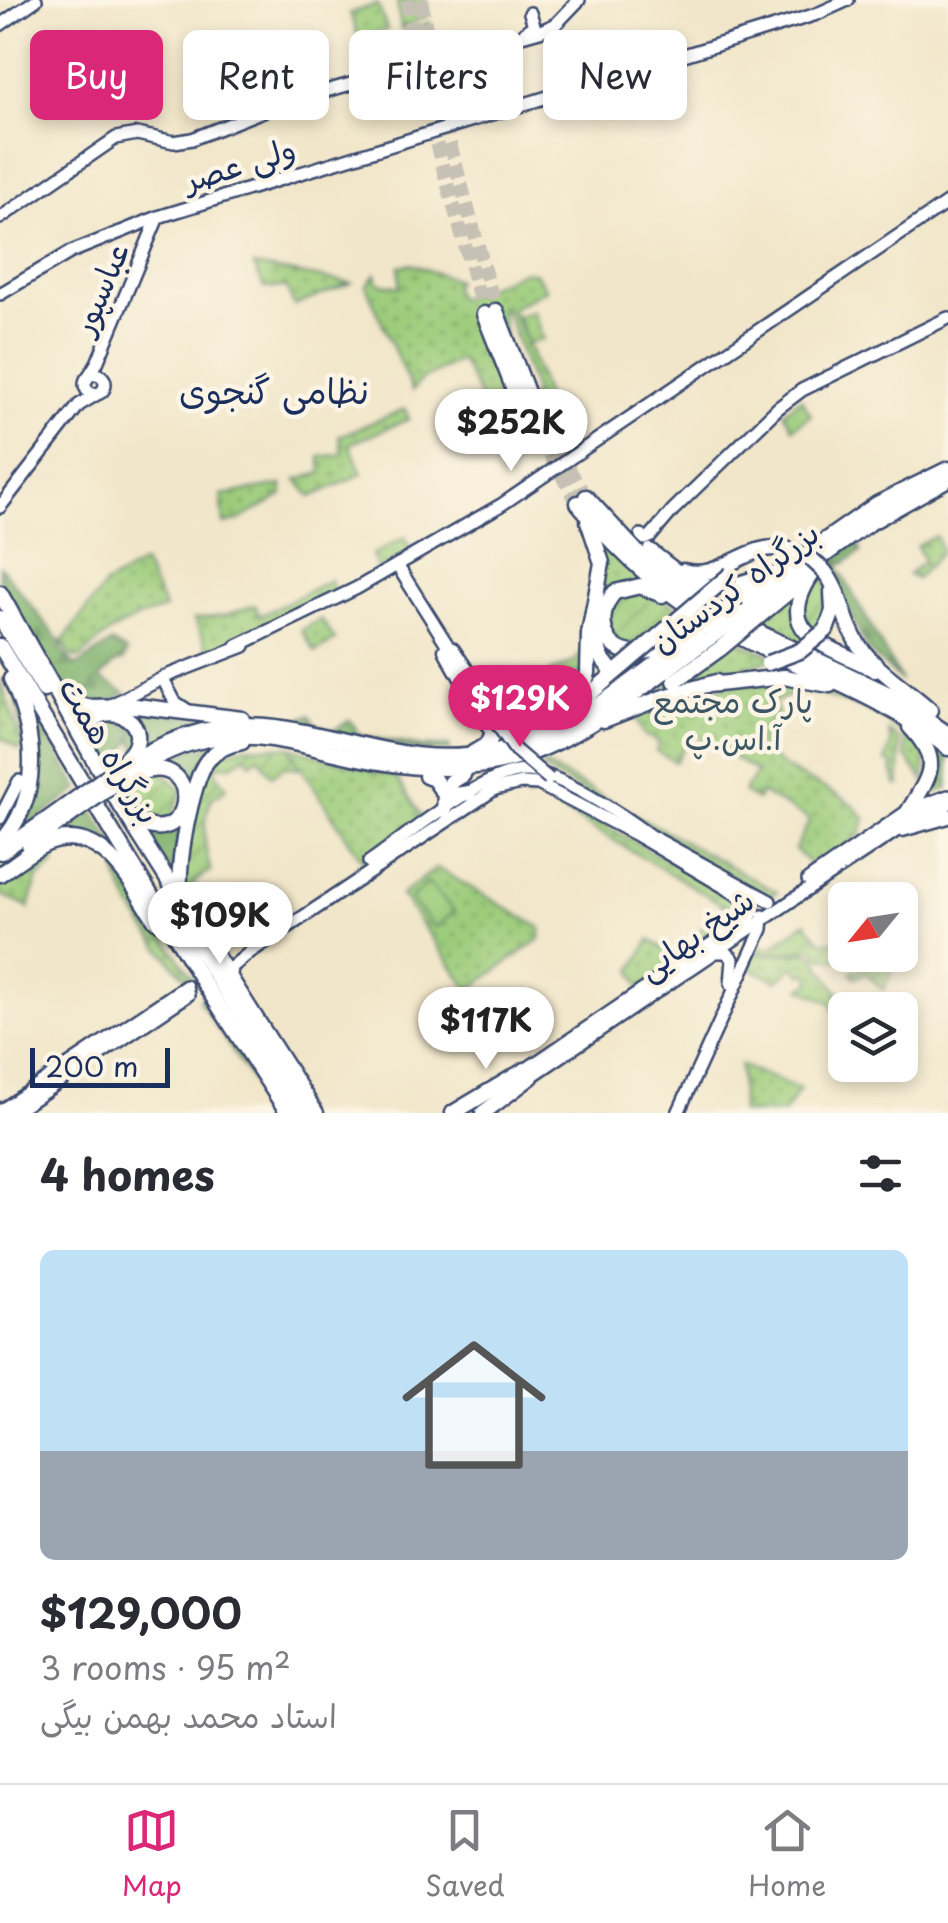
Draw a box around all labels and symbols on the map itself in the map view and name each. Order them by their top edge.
street label: ولی عصر [174,123,301,204]
street label: عباسپور [57,234,140,345]
district label: نظامی گنجوی [179,363,369,416]
pin: $252K [441,389,581,474]
street label: بزرگراه کردستان [640,508,828,664]
pin: $129K [450,665,590,750]
street label: بزرگراه همت [48,667,174,833]
park label: پارک مجتمع آ.اس.پ [653,676,813,761]
street label: شیخ بهایی [627,875,763,991]
pin: $109K [150,882,290,967]
north arrow [828,882,918,972]
pin: $117K [416,987,556,1072]
scale bar [30,1043,170,1088]

